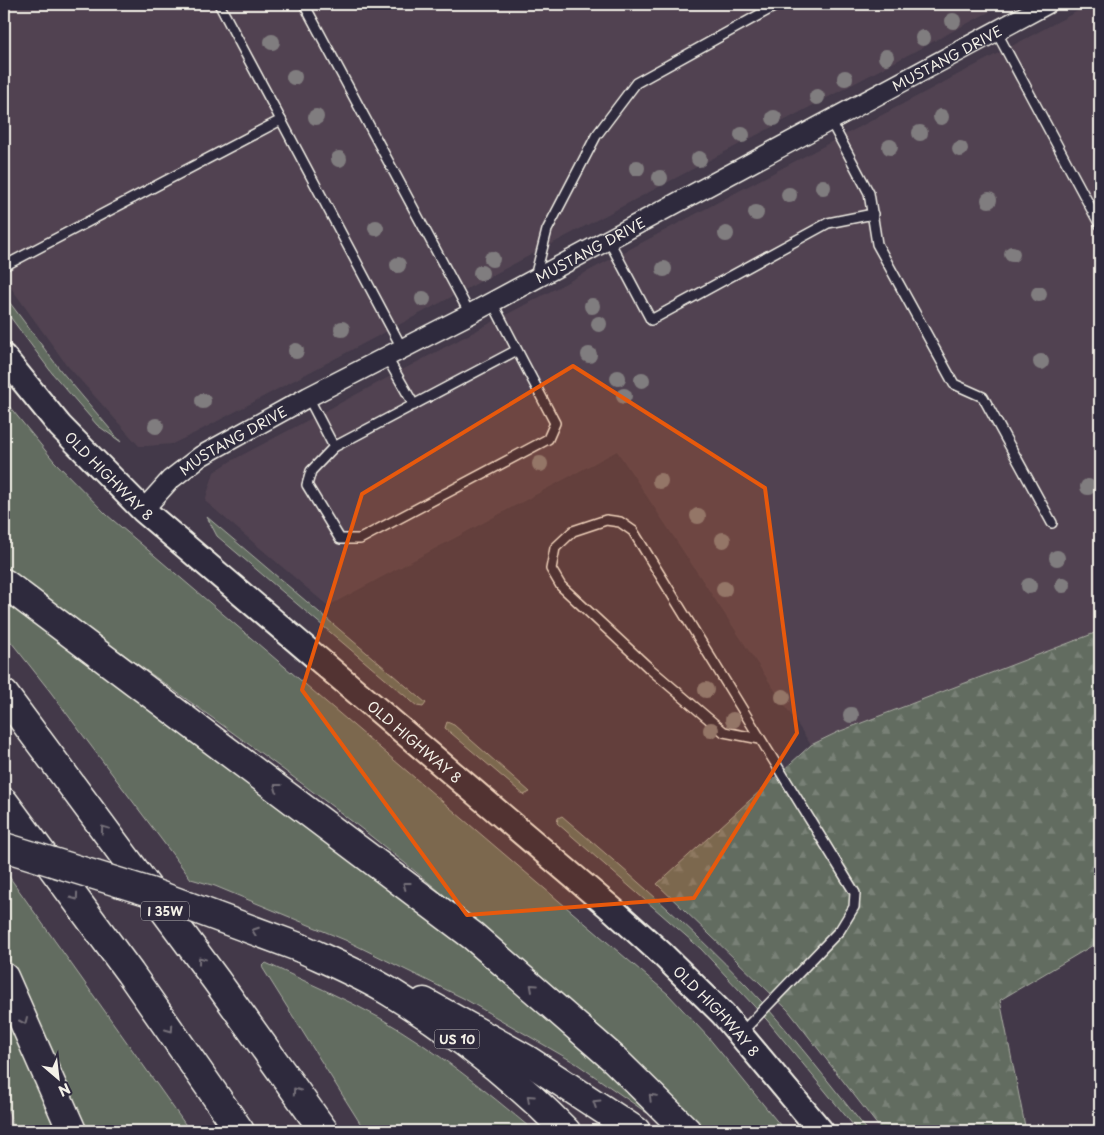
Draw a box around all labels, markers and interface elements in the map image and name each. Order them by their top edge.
street label: MUSTANG DRIVE [888,20,1006,96]
street label: MUSTANG DRIVE [531,211,649,288]
street label: MUSTANG DRIVE [174,400,291,480]
street label: OLD HIGHWAY 8 [60,427,158,525]
street label: OLD HIGHWAY 8 [363,695,467,788]
one-way arrow [273,784,283,793]
one-way arrow [101,825,110,835]
one-way arrow [402,882,412,891]
one-way arrow [69,891,78,901]
road number: I 35W [141,901,189,920]
one-way arrow [252,927,260,937]
one-way arrow [198,956,207,966]
street label: OLD HIGHWAY 8 [669,961,765,1061]
one-way arrow [530,983,539,992]
one-way arrow [17,1016,28,1025]
one-way arrow [164,1023,173,1033]
road number: US 10 [434,1030,480,1048]
north arrow [32,1052,82,1102]
text: N [55,1078,74,1102]
one-way arrow [293,1087,302,1097]
one-way arrow [649,1094,658,1103]
one-way arrow [526,1095,535,1104]
one-way arrow [592,1100,601,1110]

